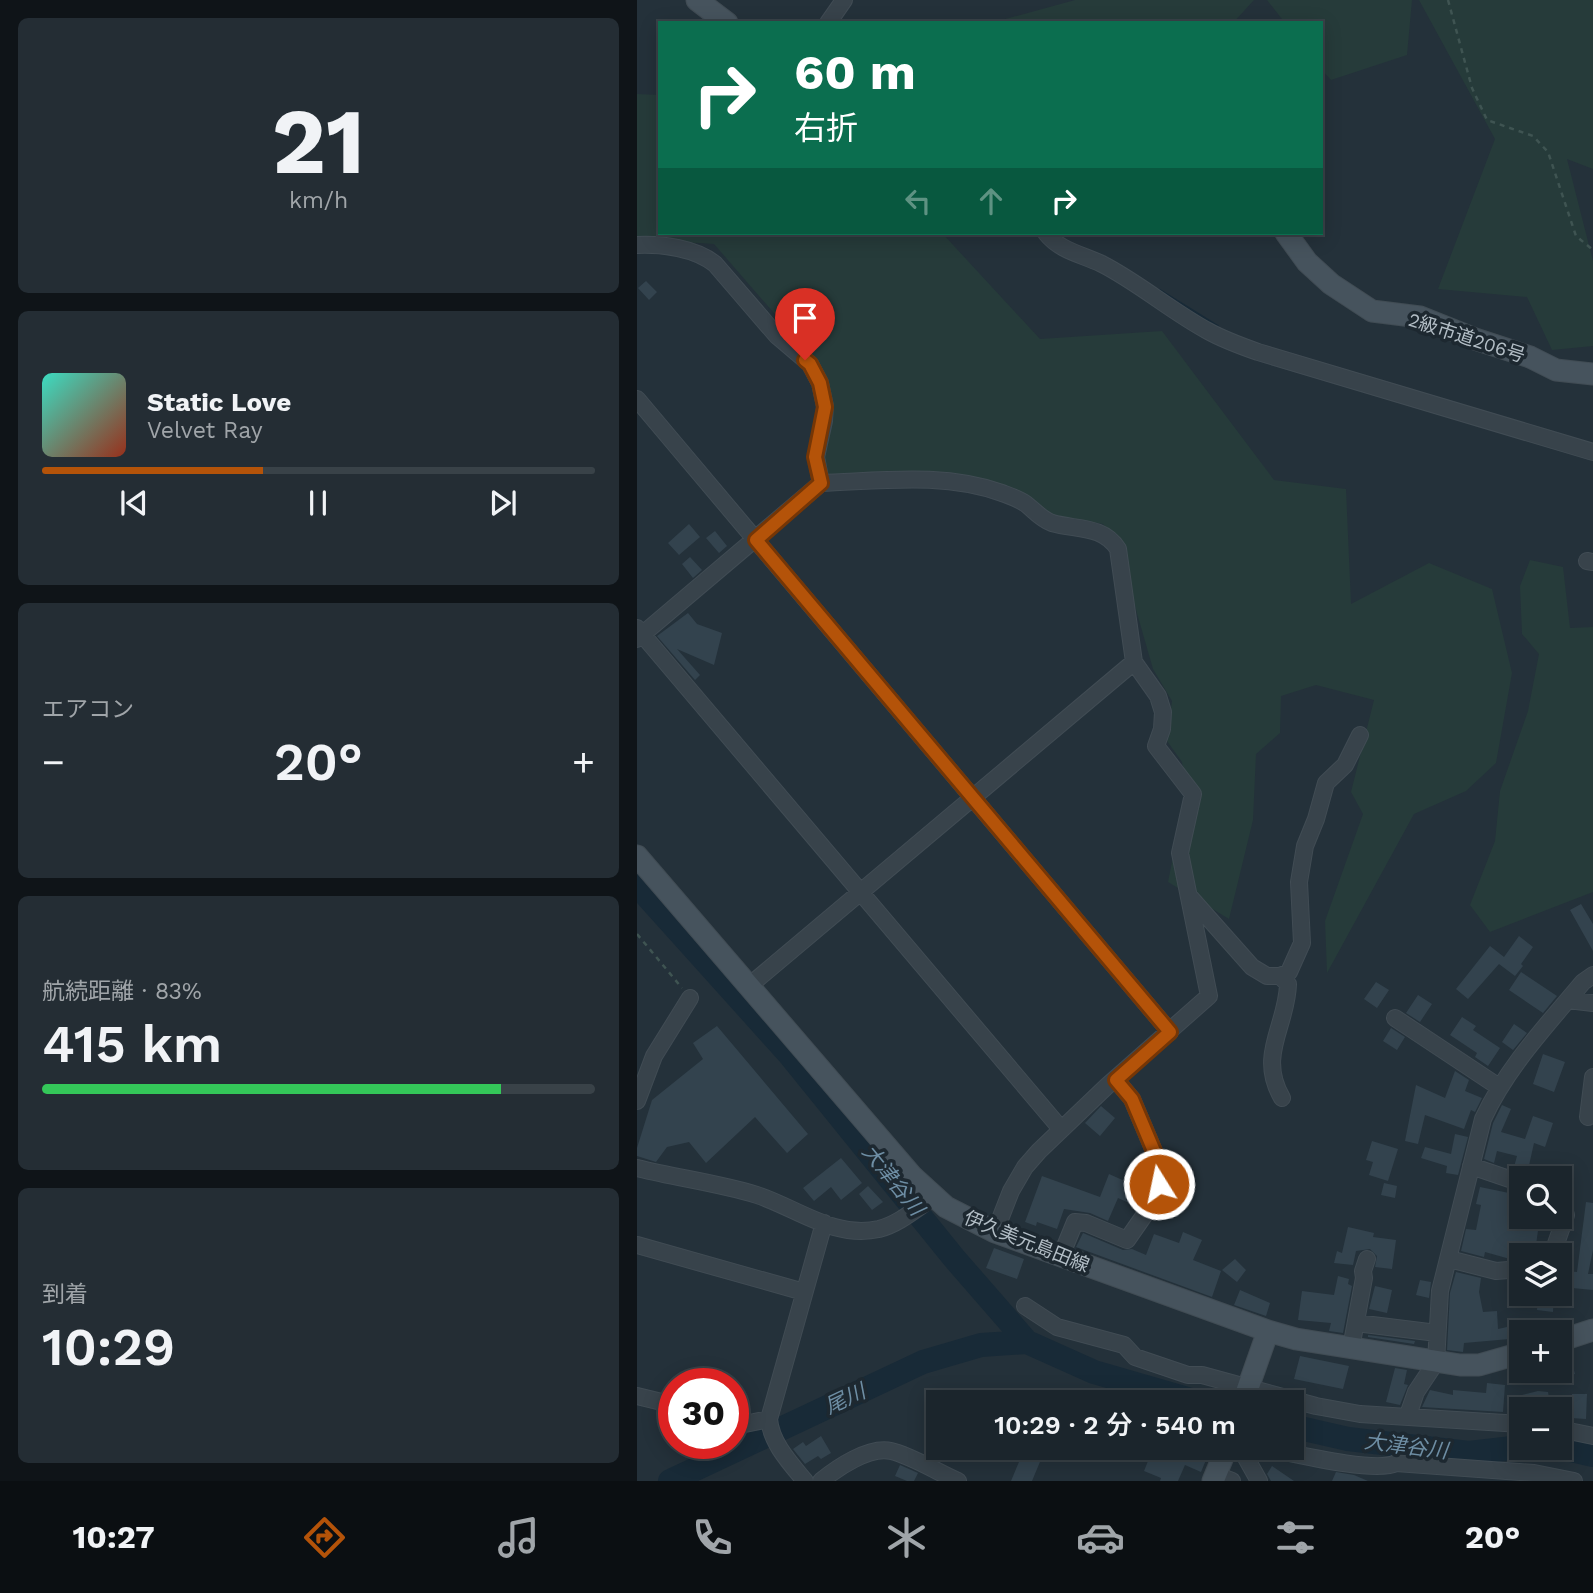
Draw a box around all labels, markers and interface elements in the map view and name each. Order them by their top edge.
text: 60 m [794,43,916,101]
icon: right [679,49,770,140]
text: 21 [272,88,365,195]
text: 右折 [794,109,858,147]
icon: left [899,182,937,220]
icon: ahead [972,182,1010,220]
icon: right [1045,182,1083,220]
text: km/h [289,187,348,214]
pin [775,288,835,360]
icon: arrive [786,299,824,337]
street label: 2級市道206号 [1406,308,1528,367]
text: Static Love [147,387,291,417]
text: Velvet Ray [147,417,263,444]
icon: previous [115,484,153,522]
icon: pause [299,484,337,522]
icon: next [484,484,522,522]
text: エアコン [42,696,134,723]
text: 20° [274,732,363,793]
text: − [42,740,65,784]
text: + [572,740,595,784]
text: 航続距離 · 83% [42,978,202,1005]
text: 415 km [42,1014,222,1075]
water label: 大津谷川 [857,1139,931,1222]
position arrow [1122,1147,1196,1221]
map controls [1509,1166,1572,1460]
button: search [1509,1166,1572,1229]
street label: 伊久美元島田線 [961,1206,1093,1277]
button: layers [1509,1243,1572,1306]
text: 到着 [42,1281,88,1308]
text: 10:29 [42,1317,175,1378]
button: + [1509,1320,1572,1383]
speed limit sign: 30 [658,1368,749,1459]
water label: 尾川 [820,1377,871,1419]
button: − [1509,1397,1572,1460]
text: 10:29 · 2 分 · 540 m [994,1410,1236,1440]
water label: 大津谷川 [1363,1428,1451,1463]
icon: directions [300,1513,349,1562]
icon: music [494,1513,543,1562]
icon: phone [688,1513,737,1562]
icon: climate [882,1513,931,1562]
icon: car [1076,1513,1125,1562]
icon: filters [1271,1513,1320,1562]
text: 10:27 [73,1518,155,1556]
text: 20° [1465,1518,1520,1556]

